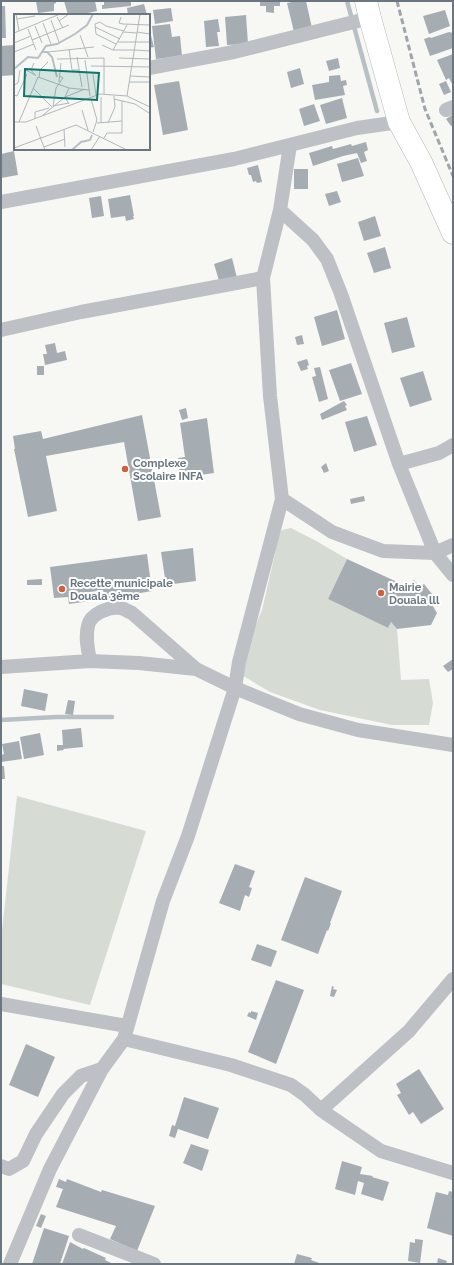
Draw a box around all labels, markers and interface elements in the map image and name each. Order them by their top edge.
inset map [14,14,150,150]
place label: Complexe Scolaire INFA [133,457,204,483]
marker: Complexe Scolaire INFA [120,464,130,474]
place label: Recette municipale Douala 3ème [70,577,173,603]
place label: Mairie Douala lll [389,581,440,607]
marker: Recette municipale Douala 3ème [57,584,67,594]
marker: Mairie Douala lll [376,588,386,598]

